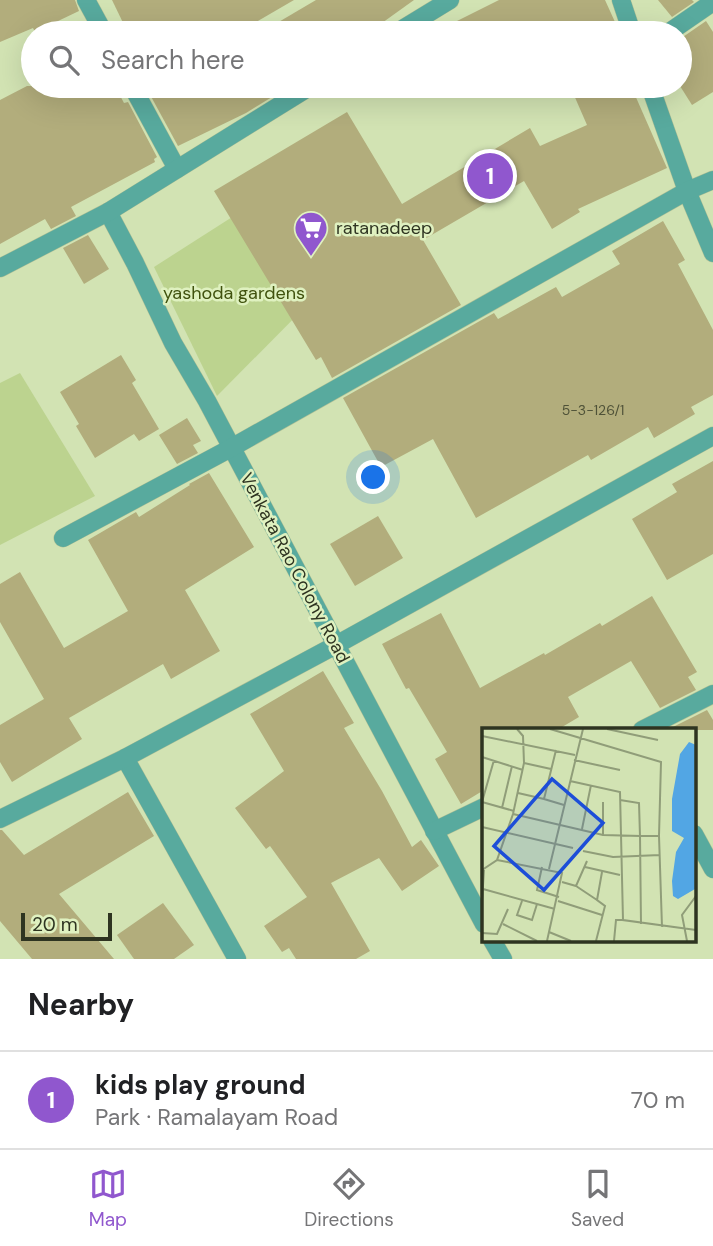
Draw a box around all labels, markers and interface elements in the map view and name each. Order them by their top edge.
search box [21,21,692,98]
icon: search [45,41,83,79]
text: Search here [101,43,244,77]
pin: 1 [467,150,513,202]
supermarket icon: ratanadeep [292,209,330,258]
place label: ratanadeep [336,216,432,240]
park label: yashoda gardens [163,281,305,305]
house number: 5-3-126/1 [562,401,624,419]
your location [356,460,390,494]
street label: Venkata Rao Colony Road [235,469,355,667]
inset map [482,728,696,942]
scale bar [21,910,112,942]
text: 20 m [32,912,78,937]
text: Nearby [28,985,134,1024]
text: kids play ground [95,1068,306,1102]
text: 1 [47,1085,55,1115]
text: 70 m [631,1085,685,1115]
text: Park · Ramalayam Road [95,1102,338,1132]
tab: Map [89,1165,127,1232]
tab: Directions [304,1165,394,1232]
tab: Saved [571,1165,624,1232]

